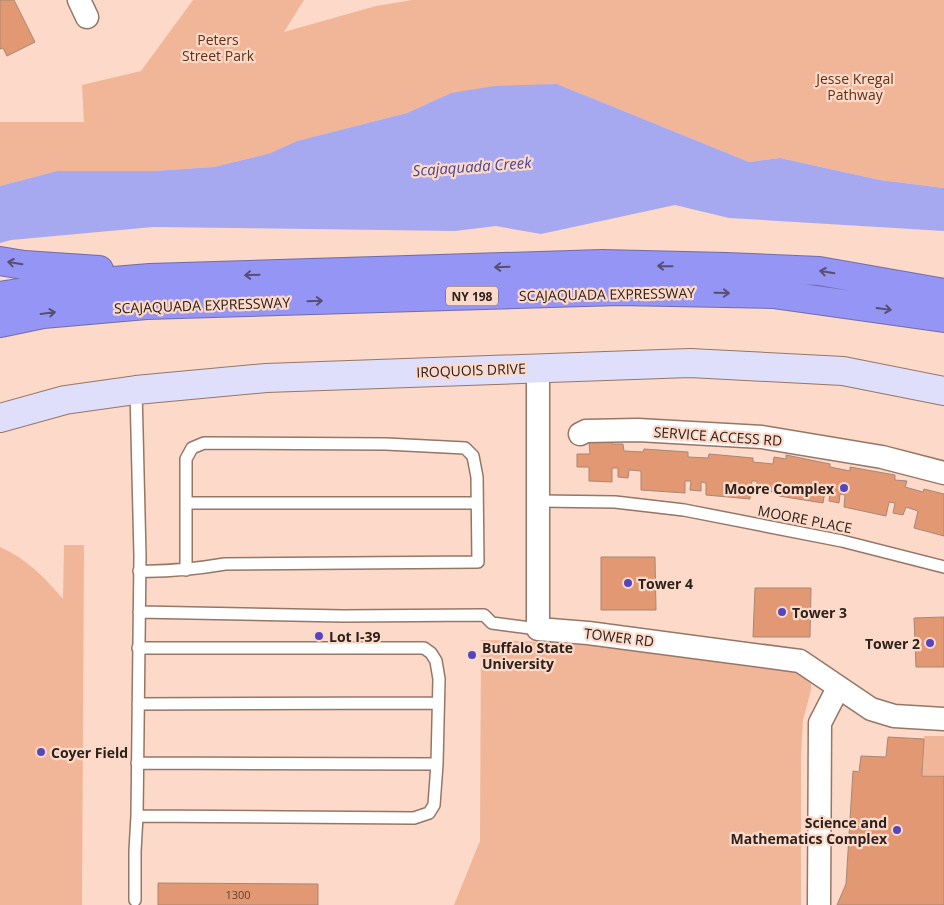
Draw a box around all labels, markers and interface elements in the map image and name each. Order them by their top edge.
park label: Peters Street Park [182,30,255,65]
park label: Jesse Kregal Pathway [814,69,894,104]
water label: Scajaquada Creek [412,152,533,180]
one-way arrow [7,258,23,268]
one-way arrow [657,261,673,271]
one-way arrow [495,263,511,272]
one-way arrow [819,267,835,277]
one-way arrow [245,270,261,279]
street label: SCAJAQUADA EXPRESSWAY [519,283,695,305]
road number: NY 198 [446,286,498,306]
one-way arrow [714,288,730,298]
street label: SCAJAQUADA EXPRESSWAY [114,292,291,318]
one-way arrow [306,296,322,305]
one-way arrow [875,304,891,314]
one-way arrow [39,308,55,318]
street label: IROQUOIS DRIVE [416,359,526,381]
street label: SERVICE ACCESS RD [653,422,783,450]
place label: Moore Complex [724,479,835,498]
marker: Moore Complex [838,482,850,494]
street label: MOORE PLACE [756,501,854,537]
place label: Tower 4 [638,574,693,593]
marker: Tower 4 [622,577,634,589]
place label: Tower 3 [792,603,847,622]
marker: Tower 3 [776,606,788,618]
street label: TOWER RD [583,623,655,651]
place label: Lot I-39 [329,627,380,646]
marker: Lot I-39 [313,630,325,642]
place label: Tower 2 [865,634,920,653]
marker: Tower 2 [924,637,936,649]
place label: Buffalo State University [482,638,573,673]
marker: Buffalo State University [466,649,478,661]
place label: Coyer Field [51,743,128,762]
marker: Coyer Field [35,746,47,758]
place label: Science and Mathematics Complex [731,813,888,848]
marker: Science and Mathematics Complex [891,824,903,836]
house number: 1300 [225,887,251,902]

